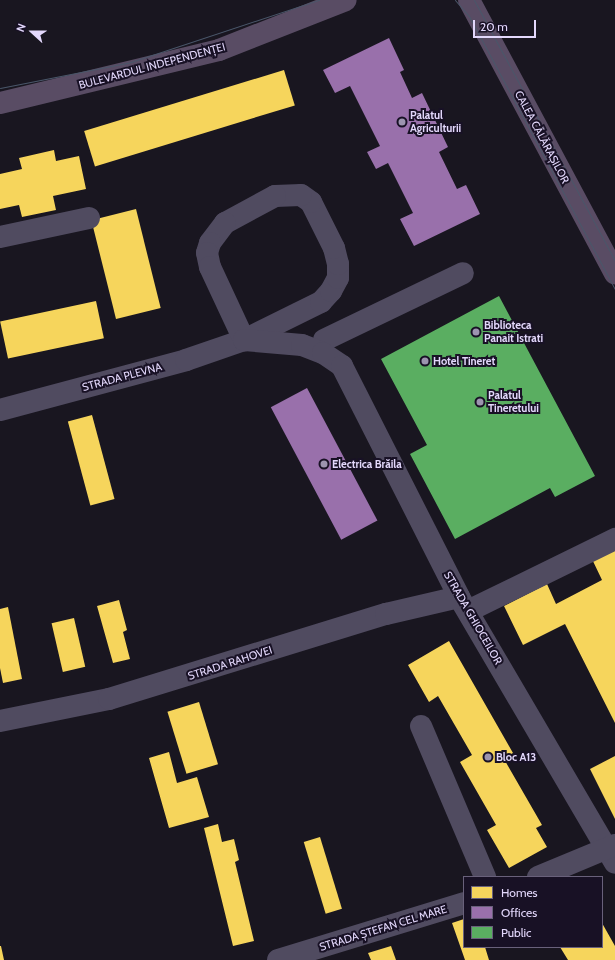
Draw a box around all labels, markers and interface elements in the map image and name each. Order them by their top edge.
north arrow [12,12,52,52]
scale bar [475,12,538,38]
text: 20 m [480,19,508,34]
text: N [13,22,29,34]
street label: BULEVARDUL INDEPENDENȚEI [77,40,227,92]
street label: CALEA CĂLĂRAȘILOR [512,88,572,186]
place label: Palatul Agriculturii [410,109,461,135]
marker: Palatul Agriculturii [397,117,407,127]
place label: Biblioteca Panait Istrati [484,319,543,345]
marker: Biblioteca Panait Istrati [471,327,481,337]
place label: Hotel Tineret [433,354,495,368]
marker: Hotel Tineret [420,356,430,366]
street label: STRADA PLEVNA [81,360,163,394]
place label: Palatul Tineretului [488,389,539,415]
marker: Palatul Tineretului [475,397,485,407]
place label: Electrica Brăila [332,457,402,471]
marker: Electrica Brăila [319,459,329,469]
street label: STRADA GHIOCEILOR [441,569,505,667]
street label: STRADA RAHOVEI [186,643,274,683]
place label: Bloc A13 [496,750,536,764]
marker: Bloc A13 [483,752,493,762]
legend [463,876,603,948]
text: Homes [501,885,538,900]
street label: STRADA ȘTEFAN CEL MARE [318,902,448,954]
text: Offices [501,905,537,920]
text: Public [501,925,532,940]

